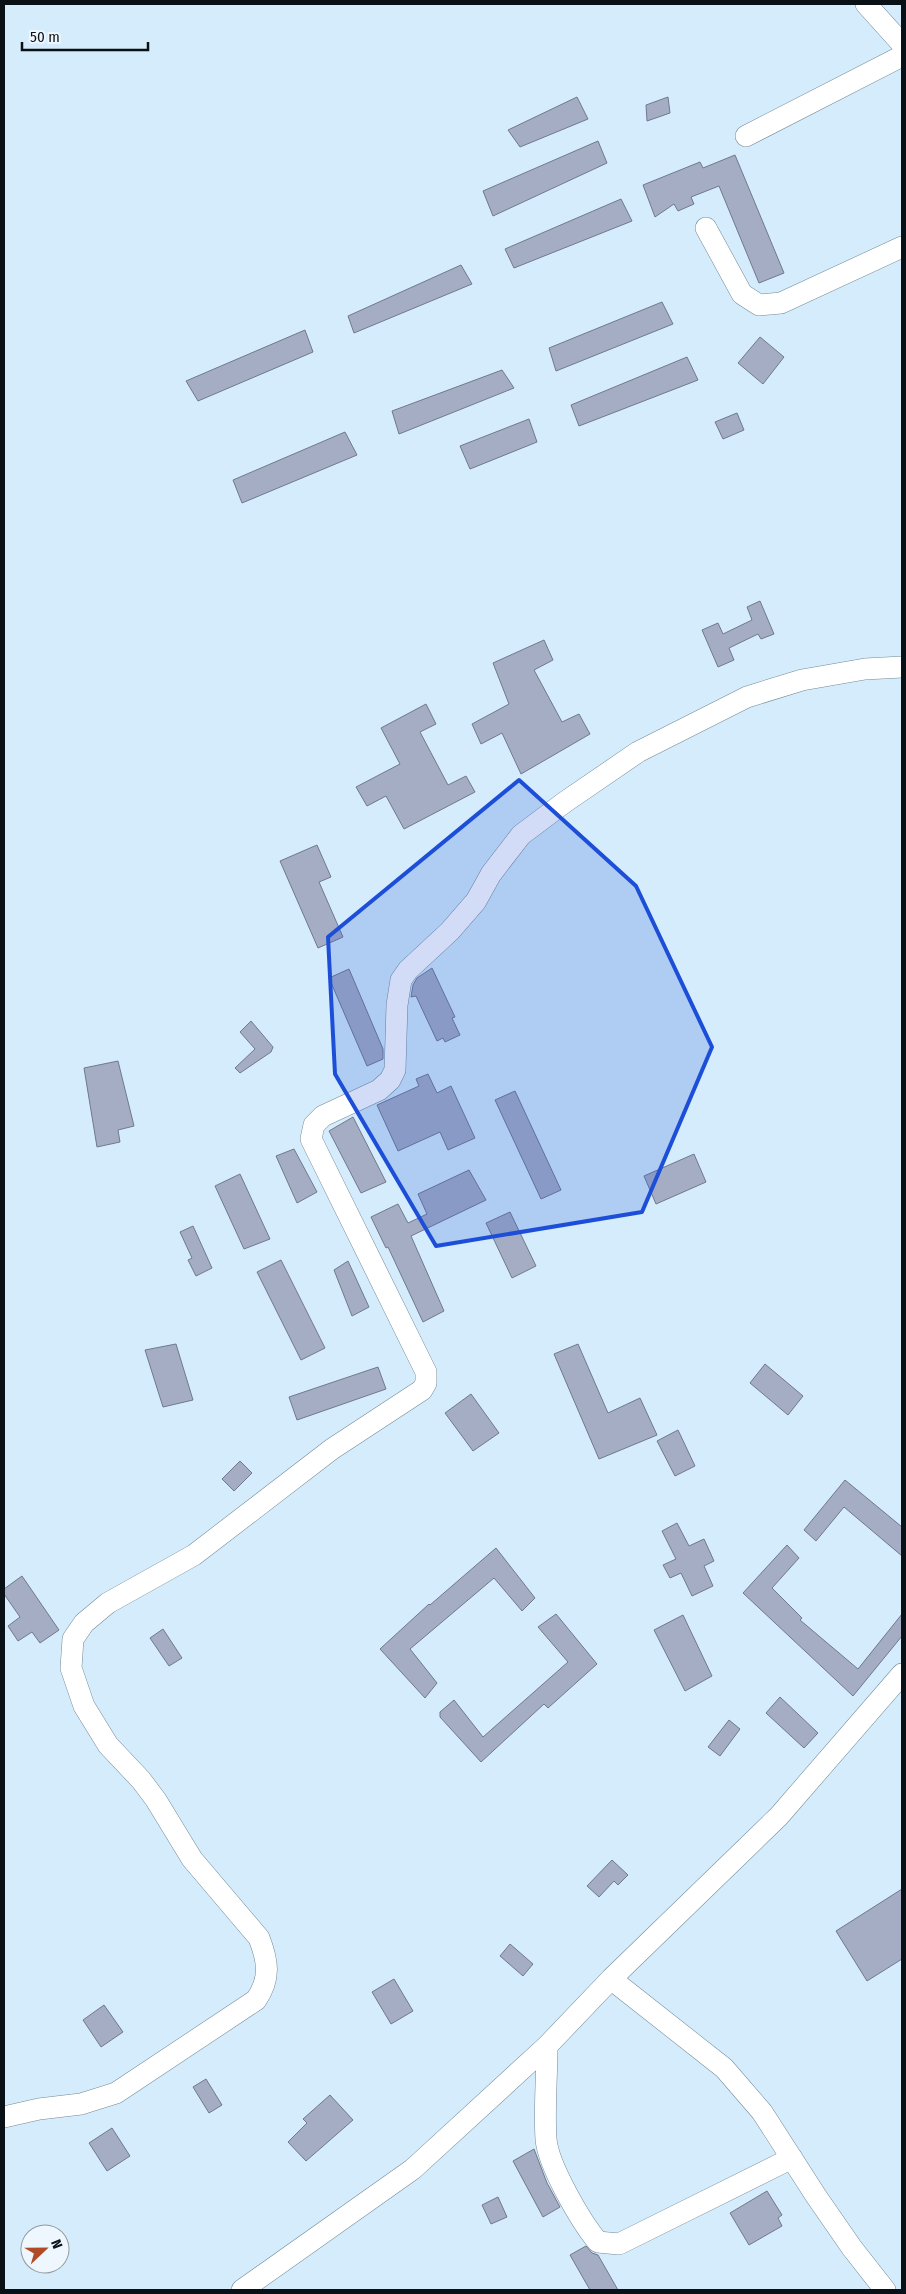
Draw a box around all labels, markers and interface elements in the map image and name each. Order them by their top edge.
scale bar [22,20,149,52]
text: 50 m [30,28,60,46]
north arrow [20,2224,70,2274]
text: N [47,2237,66,2251]

